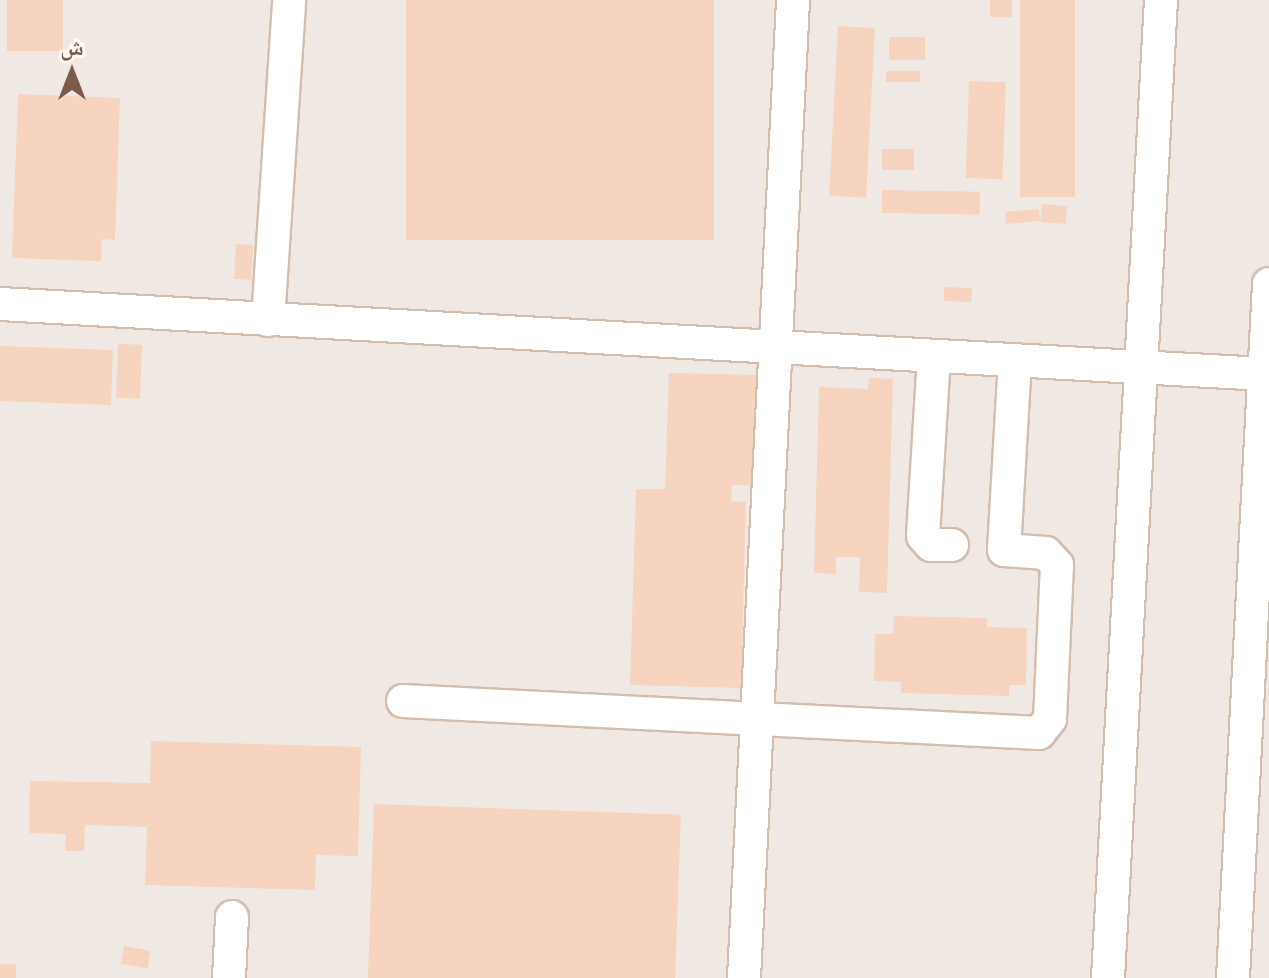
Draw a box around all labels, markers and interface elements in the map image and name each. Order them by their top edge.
north arrow [32,32,112,112]
text: ش [60,35,84,60]

